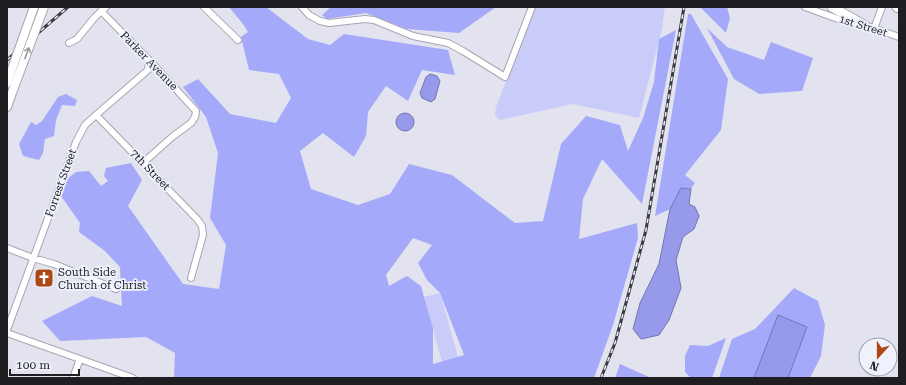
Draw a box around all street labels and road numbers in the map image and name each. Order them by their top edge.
street label: 1st Street [837,12,889,40]
street label: Parker Avenue [118,29,180,93]
street label: Forrest Street [43,147,79,219]
street label: 7th Street [127,147,173,193]

